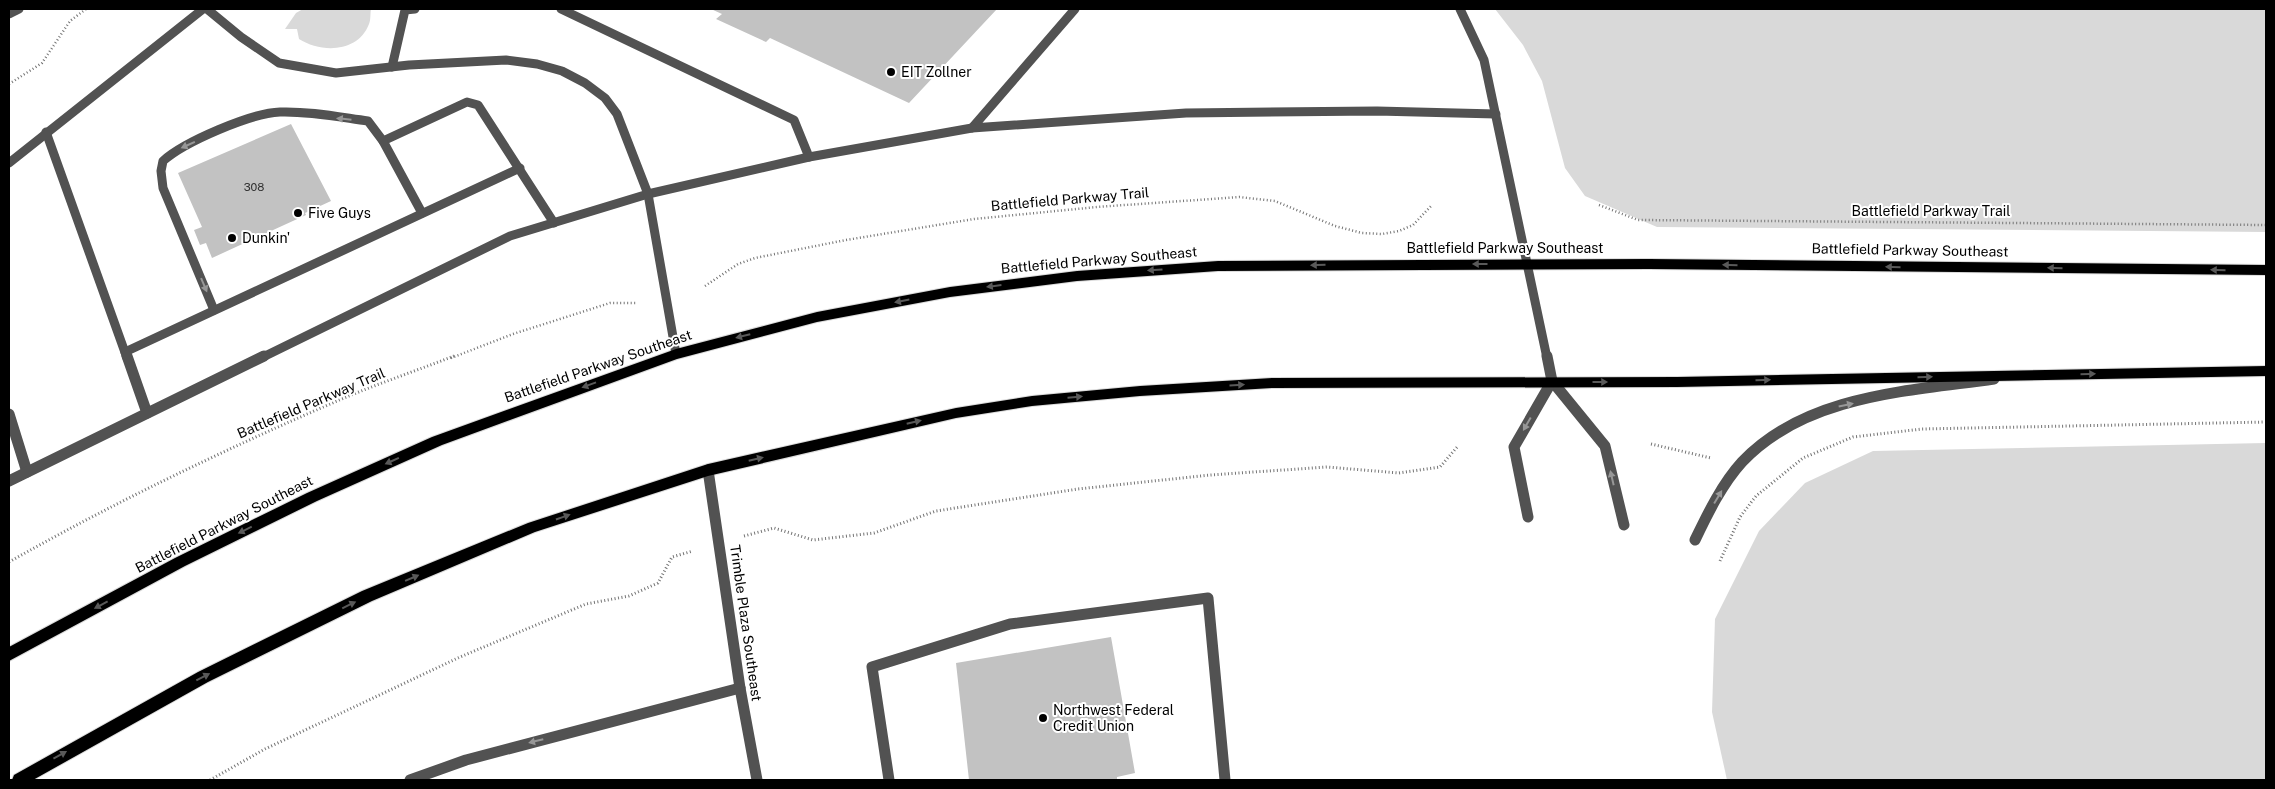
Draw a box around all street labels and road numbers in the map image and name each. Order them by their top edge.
street label: Battlefield Parkway Trail [990,184,1150,214]
street label: Battlefield Parkway Trail [1852,203,2010,219]
street label: Battlefield Parkway Southeast [1406,240,1604,256]
street label: Battlefield Parkway Southeast [1811,240,2009,260]
street label: Battlefield Parkway Southeast [1000,243,1198,277]
street label: Battlefield Parkway Southeast [502,326,694,406]
street label: Battlefield Parkway Trail [235,365,387,441]
street label: Battlefield Parkway Southeast [133,472,315,576]
street label: Trimble Plaza Southeast [727,544,765,702]

